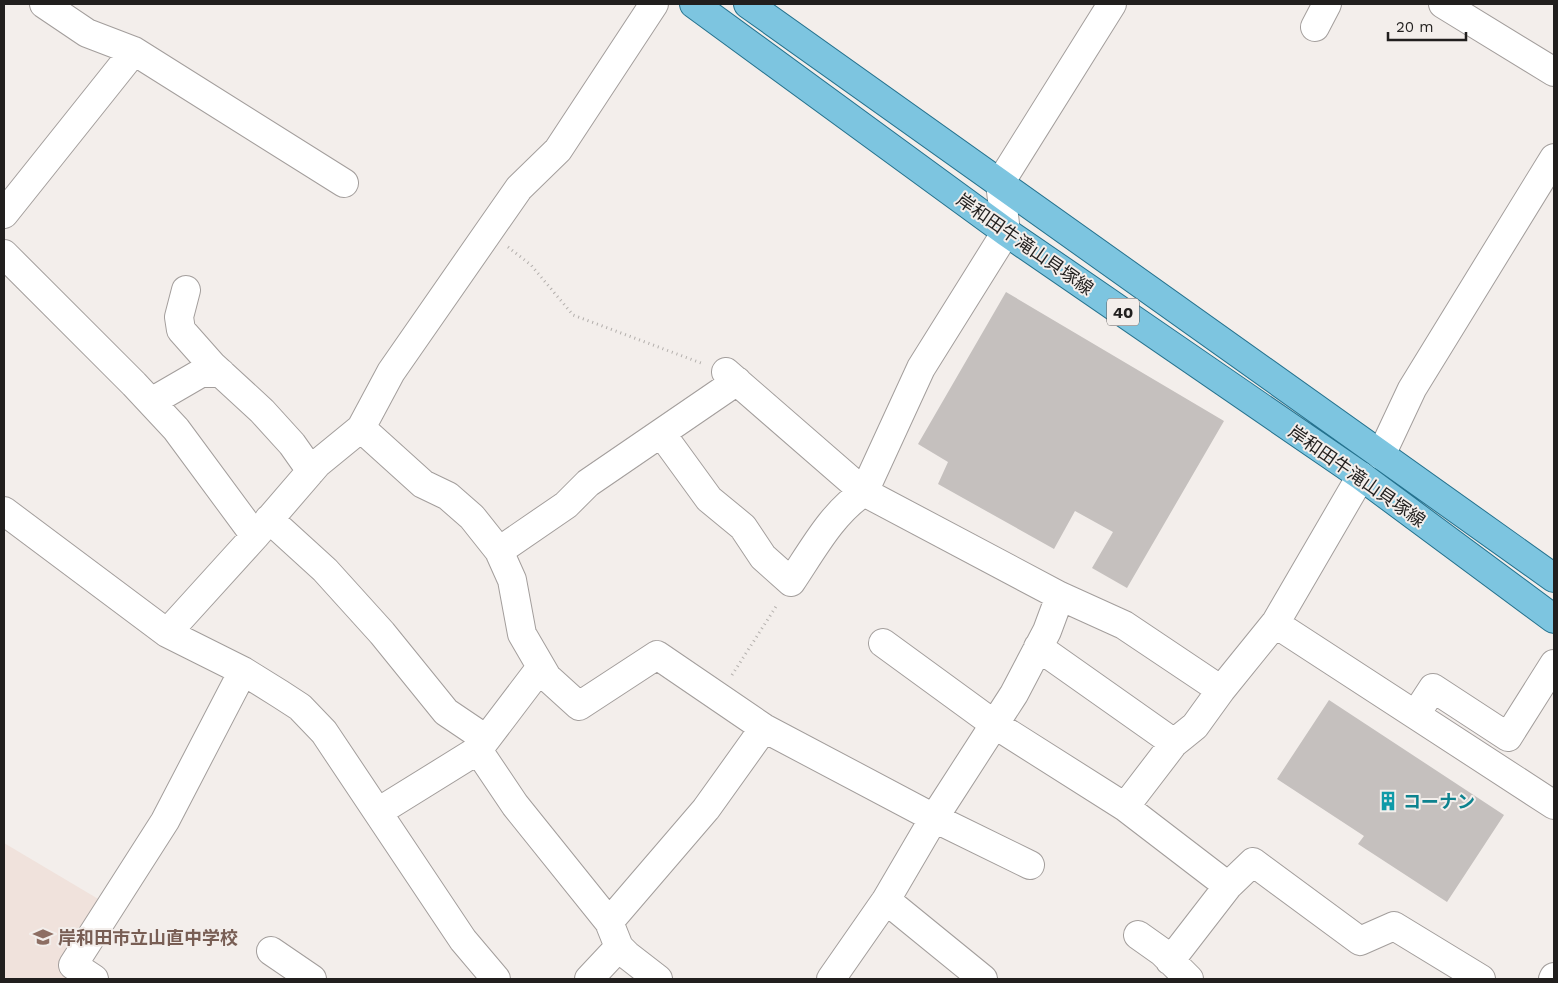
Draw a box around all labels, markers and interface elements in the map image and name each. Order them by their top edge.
scale bar [1388,10,1466,42]
text: 20 m [1396,18,1434,36]
street label: 岸和田牛滝山貝塚線 [953,189,1097,299]
road number: 40 [1107,298,1139,326]
street label: 岸和田牛滝山貝塚線 [1285,421,1429,531]
building icon: コーナン [1377,790,1399,812]
place label: コーナン [1403,791,1475,812]
school or university icon: 岸和田市立山直中学校 [32,926,54,948]
place label: 岸和田市立山直中学校 [58,927,238,948]

